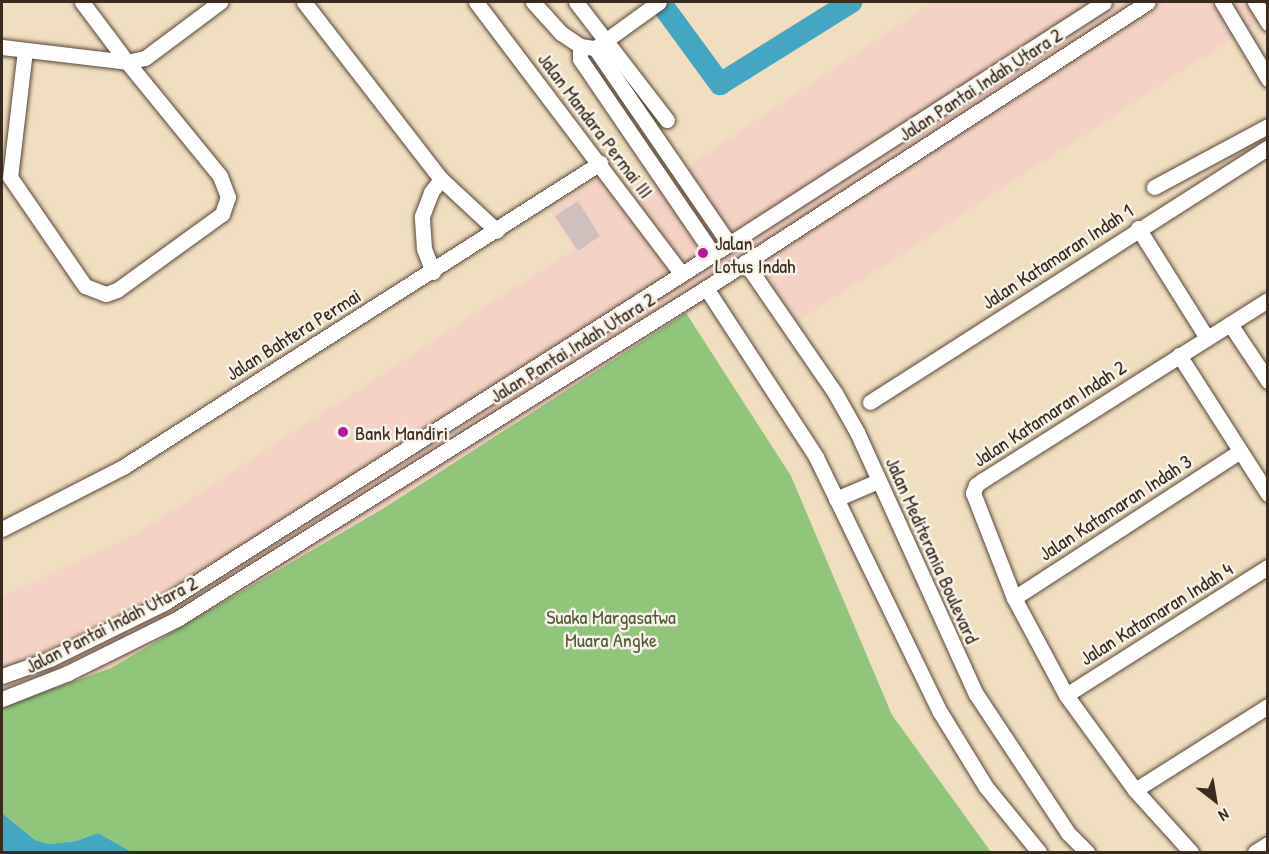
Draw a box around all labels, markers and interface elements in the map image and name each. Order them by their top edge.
street label: Jalan Pantai Indah Utara 2 [894,22,1066,146]
street label: Jalan Mandara Permai III [533,47,659,203]
street label: Jalan Katamaran Indah 1 [977,198,1137,314]
place label: Jalan Lotus Indah [715,230,795,277]
marker: Jalan Lotus Indah [696,246,710,260]
street label: Jalan Bahtera Permai [221,283,365,385]
street label: Jalan Pantai Indah Utara 2 [485,286,659,408]
street label: Jalan Katamaran Indah 2 [968,355,1130,471]
place label: Bank Mandiri [355,420,448,444]
marker: Bank Mandiri [336,425,350,439]
street label: Jalan Katamaran Indah 3 [1034,449,1196,565]
street label: Jalan Mediterania Boulevard [881,453,985,647]
street label: Jalan Katamaran Indah 4 [1075,556,1237,670]
street label: Jalan Pantai Indah Utara 2 [21,570,201,678]
park label: Suaka Margasatwa Muara Angke [546,605,676,652]
north arrow [1185,770,1245,830]
text: N [1215,804,1234,827]

